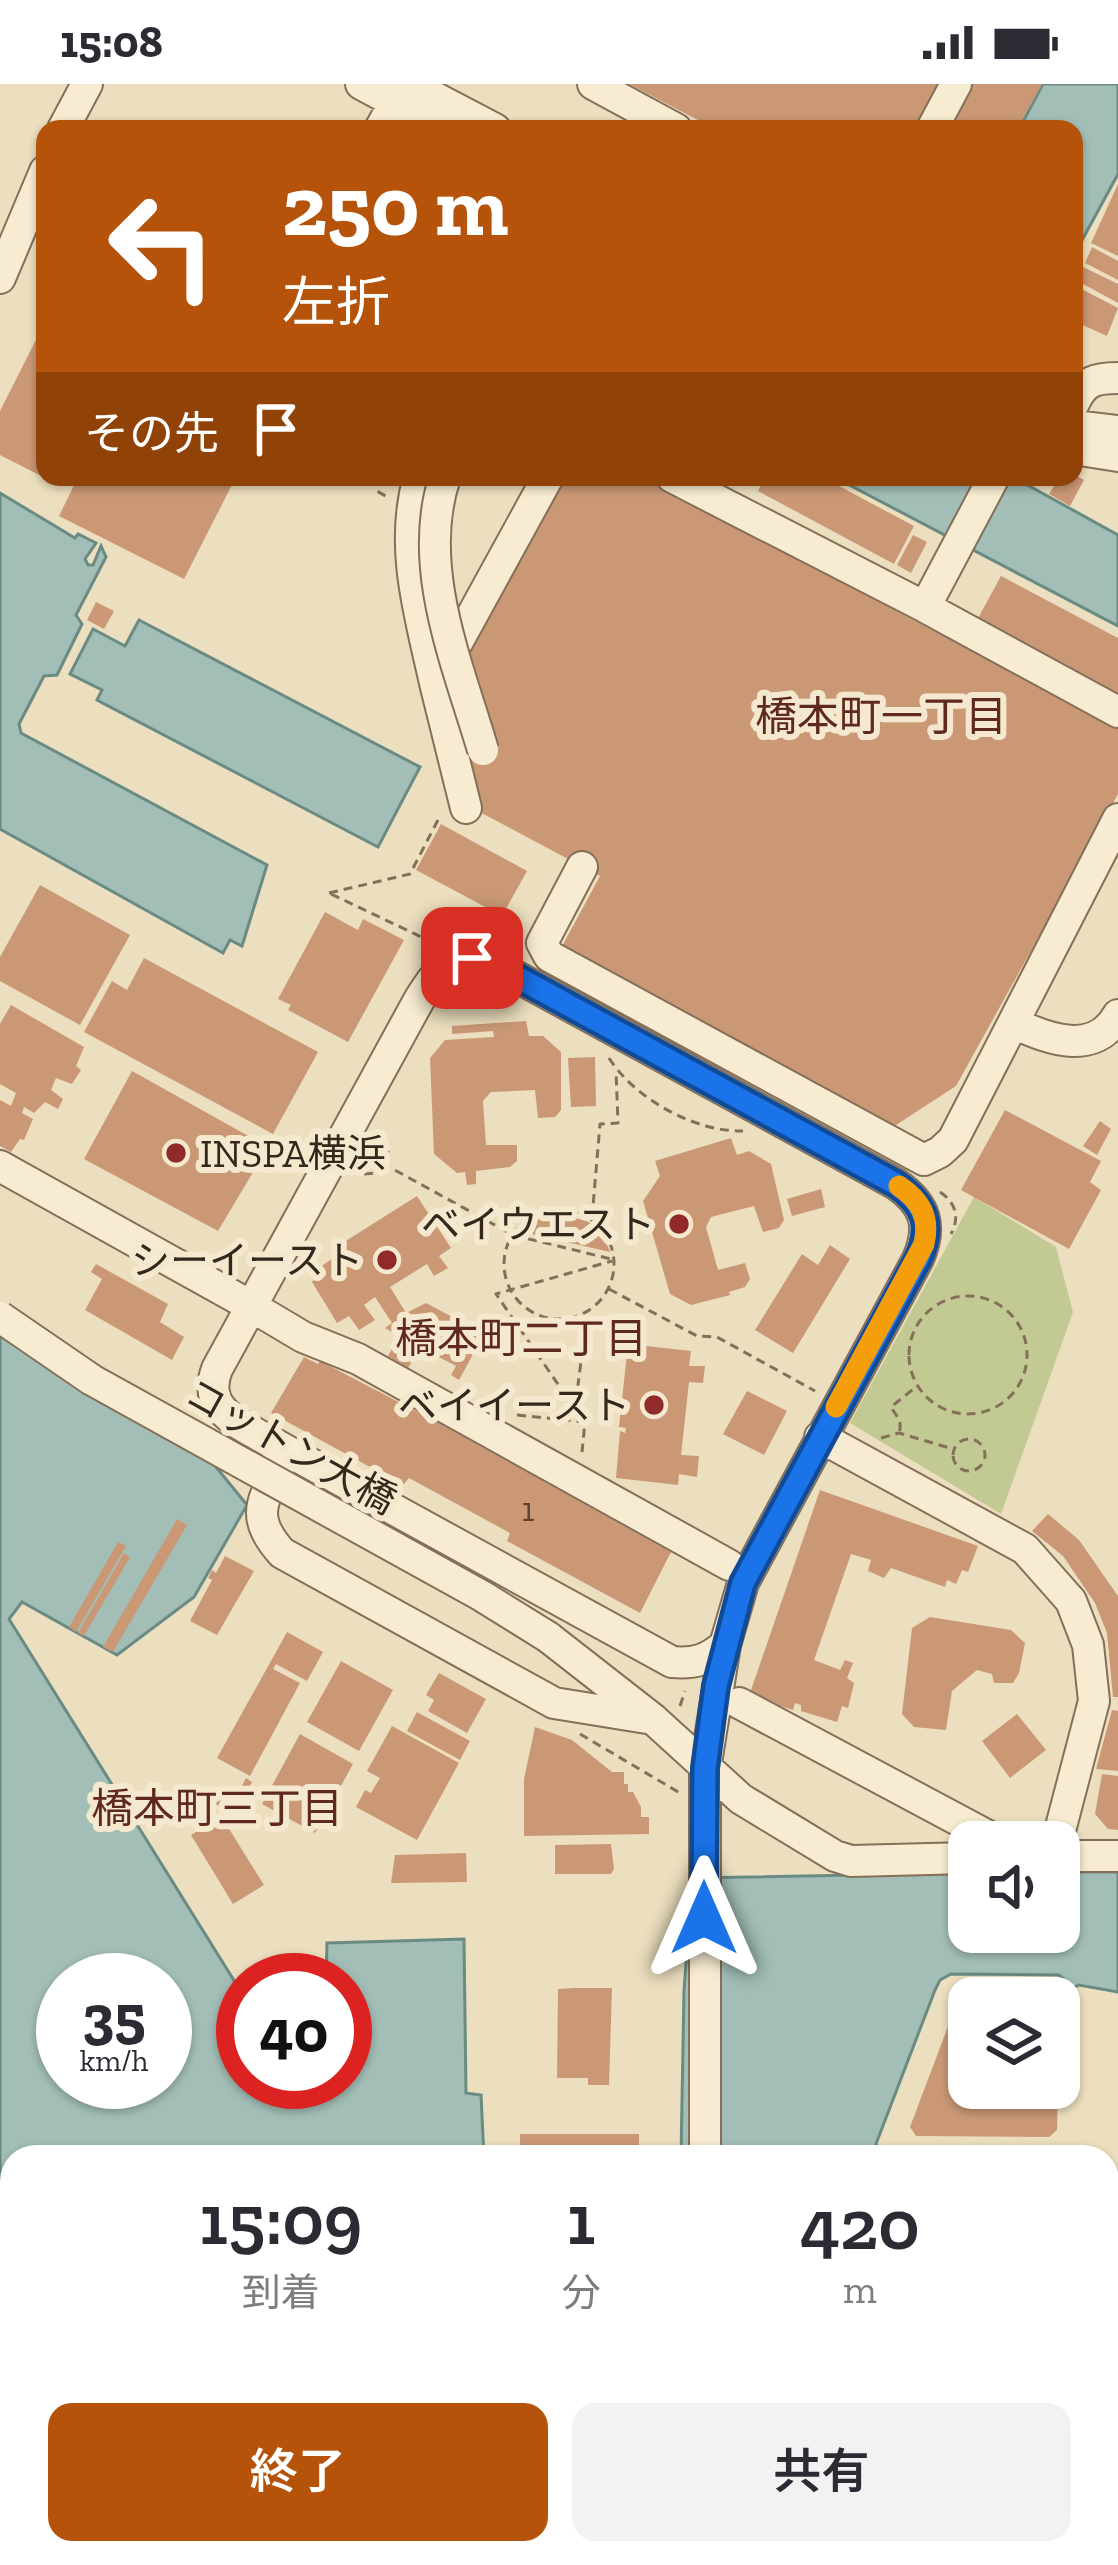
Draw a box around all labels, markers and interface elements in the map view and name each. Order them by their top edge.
text: 15:08 [60,15,163,69]
text: 250 m [282,156,509,257]
icon: left [84,168,240,324]
text: 左折 [282,270,390,335]
icon: arrive [243,396,309,462]
text: その先 [84,407,219,461]
district label: 橋本町一丁目 [755,691,1007,742]
pin [421,907,523,1009]
icon: arrive [439,925,505,991]
place label: INSPA横浜 [200,1130,386,1177]
marker: INSPA横浜 [163,1140,189,1166]
place label: ベイウエスト [421,1201,655,1248]
marker: ベイウエスト [666,1211,692,1237]
place label: シーイースト [131,1237,363,1284]
marker: シーイースト [374,1247,400,1273]
district label: 橋本町二丁目 [395,1313,647,1364]
street label: コットン大橋 [177,1369,404,1524]
place label: ベイイースト [398,1382,630,1429]
marker: ベイイースト [641,1392,667,1418]
house number: 1 [522,1490,535,1529]
district label: 橋本町三丁目 [91,1783,343,1834]
map controls [948,1821,1080,2109]
button: sound [948,1821,1080,1953]
position arrow [641,1855,767,1981]
speed limit sign: 40 [216,1953,372,2109]
button: layers [948,1977,1080,2109]
text: 35 [82,1980,146,2052]
text: km/h [80,2043,148,2079]
text: 15:09 [199,2176,362,2262]
text: 1 [567,2176,595,2262]
text: 420 [800,2181,920,2267]
text: m [843,2266,877,2313]
text: 到着 [242,2269,320,2316]
text: 分 [562,2269,601,2316]
button: 終了 [48,2403,548,2541]
button: 共有 [572,2403,1071,2541]

